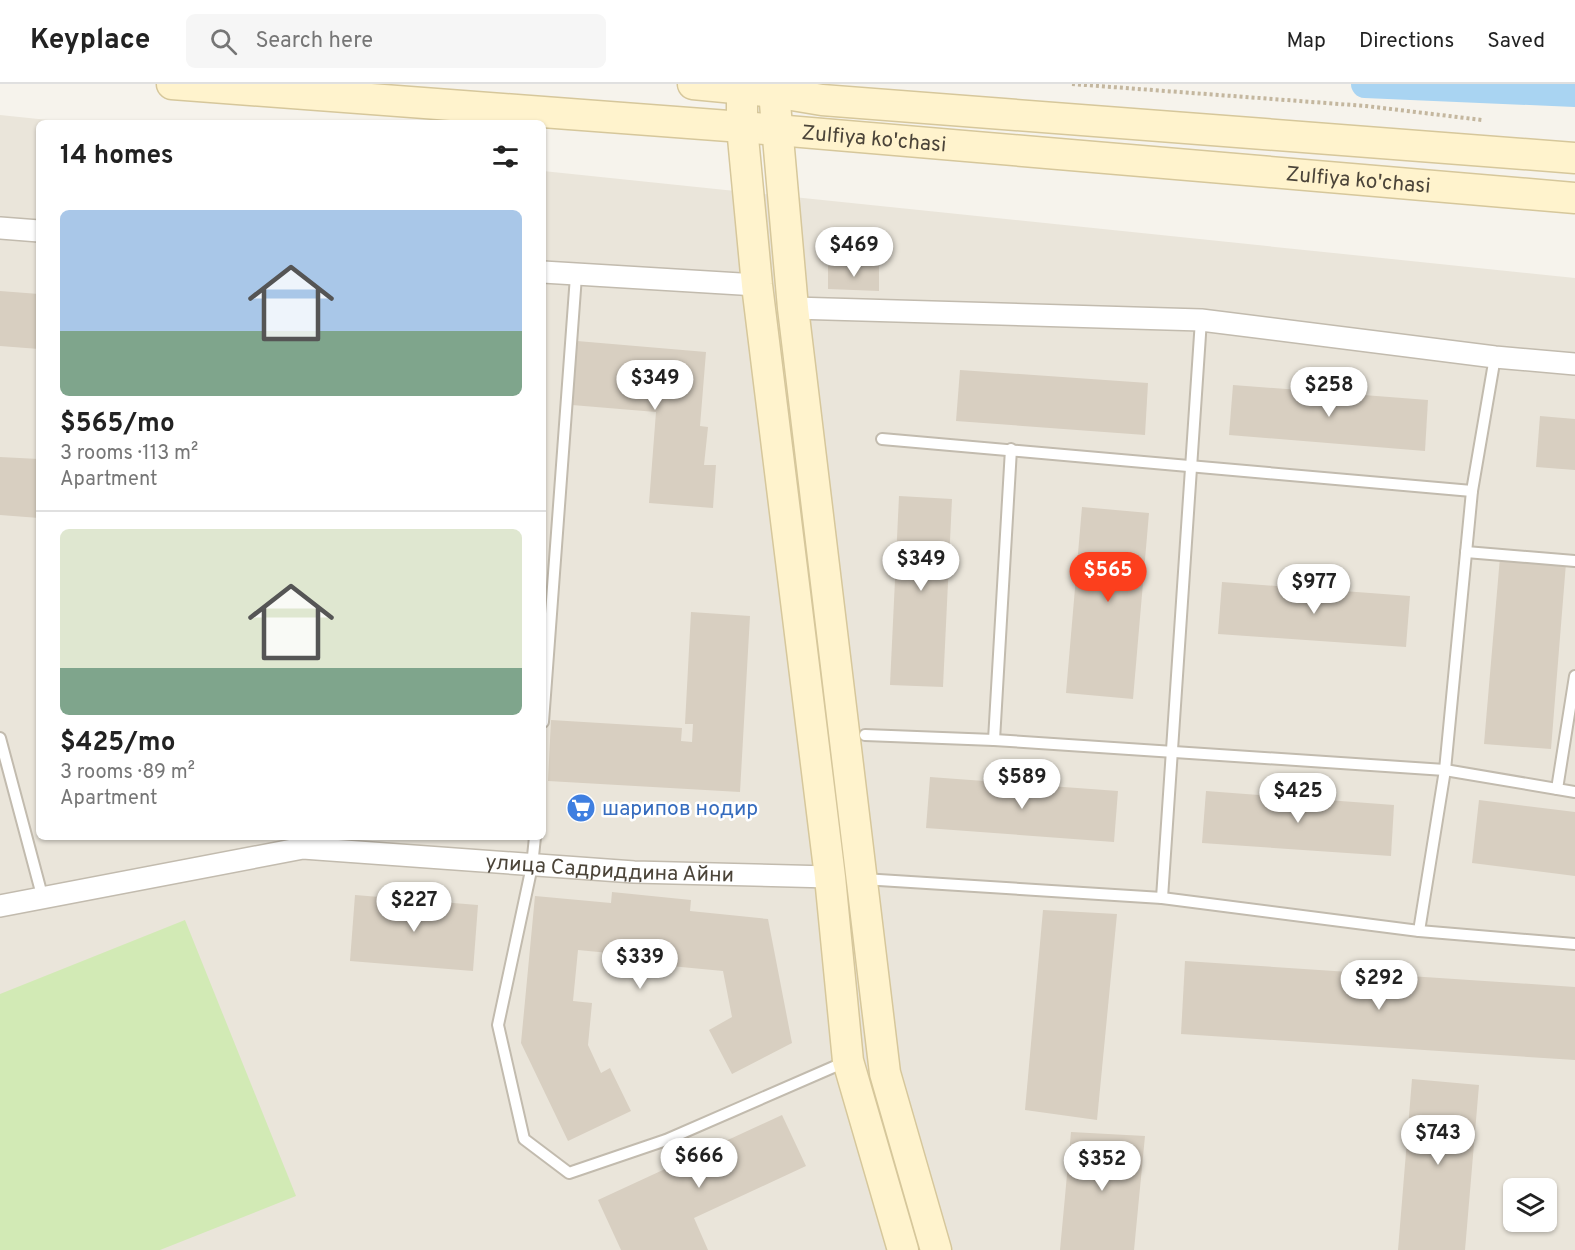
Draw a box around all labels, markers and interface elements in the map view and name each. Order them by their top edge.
search box [186,14,606,68]
text: Keyplace [30,23,150,59]
icon: search [207,25,240,58]
text: Search here [255,28,373,55]
text: Map [1286,28,1326,55]
text: Directions [1359,28,1454,55]
text: Saved [1487,28,1545,55]
street label: Zulfiya ko'chasi [800,120,947,159]
text: 14 homes [60,140,174,173]
icon: filters [489,140,522,173]
street label: Zulfiya ko'chasi [1284,161,1432,201]
pin: $469 [818,227,890,278]
text: $469 [829,233,879,259]
icon: home [237,249,345,357]
pin: $349 [619,360,691,411]
text: $349 [630,366,680,392]
pin: $258 [1293,367,1365,418]
text: $258 [1304,373,1354,399]
text: $565/mo [60,408,175,441]
text: 3 rooms · 113 m² [60,441,198,467]
text: Apartment [60,467,158,493]
pin: $349 [885,541,957,592]
text: $349 [896,547,946,573]
pin: $565 [1072,552,1144,603]
text: $565 [1084,558,1132,584]
pin: $977 [1278,564,1350,615]
icon: home [237,568,345,676]
text: $977 [1291,570,1337,596]
text: $425/mo [60,727,175,760]
pin: $589 [986,759,1058,810]
text: 3 rooms · 89 m² [60,760,195,786]
text: $589 [997,765,1047,791]
pin: $425 [1262,773,1334,824]
text: $425 [1273,779,1323,805]
text: Apartment [60,786,158,812]
supermarket icon: шарипов нодир [565,792,597,824]
place label: шарипов нодир [602,796,758,823]
street label: улица Садриддина Айни [485,849,734,890]
pin: $227 [378,882,450,933]
text: $227 [390,888,438,914]
pin: $339 [604,939,676,990]
text: $339 [616,945,664,971]
pin: $292 [1343,960,1415,1011]
text: $292 [1355,966,1403,992]
pin: $743 [1402,1115,1474,1166]
text: $743 [1415,1121,1461,1147]
pin: $666 [663,1138,735,1189]
pin: $352 [1066,1141,1138,1192]
text: $666 [675,1144,723,1170]
text: $352 [1078,1147,1126,1173]
map controls [1503,1178,1557,1232]
button: layers [1503,1178,1557,1232]

